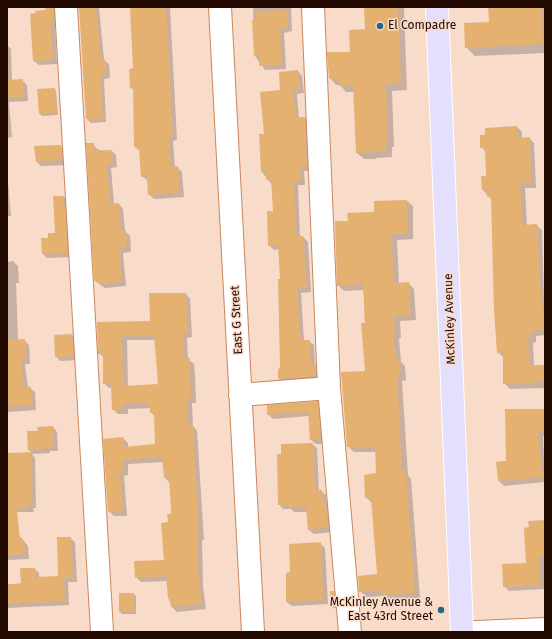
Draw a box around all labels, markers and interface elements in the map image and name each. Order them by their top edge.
place label: El Compadre [388,19,456,33]
marker: El Compadre [375,21,385,31]
street label: McKinley Avenue [441,273,459,365]
street label: East G Street [228,285,246,355]
place label: McKinley Avenue & East 43rd Street [330,596,433,624]
marker: McKinley Avenue & East 43rd Street [436,605,446,615]

